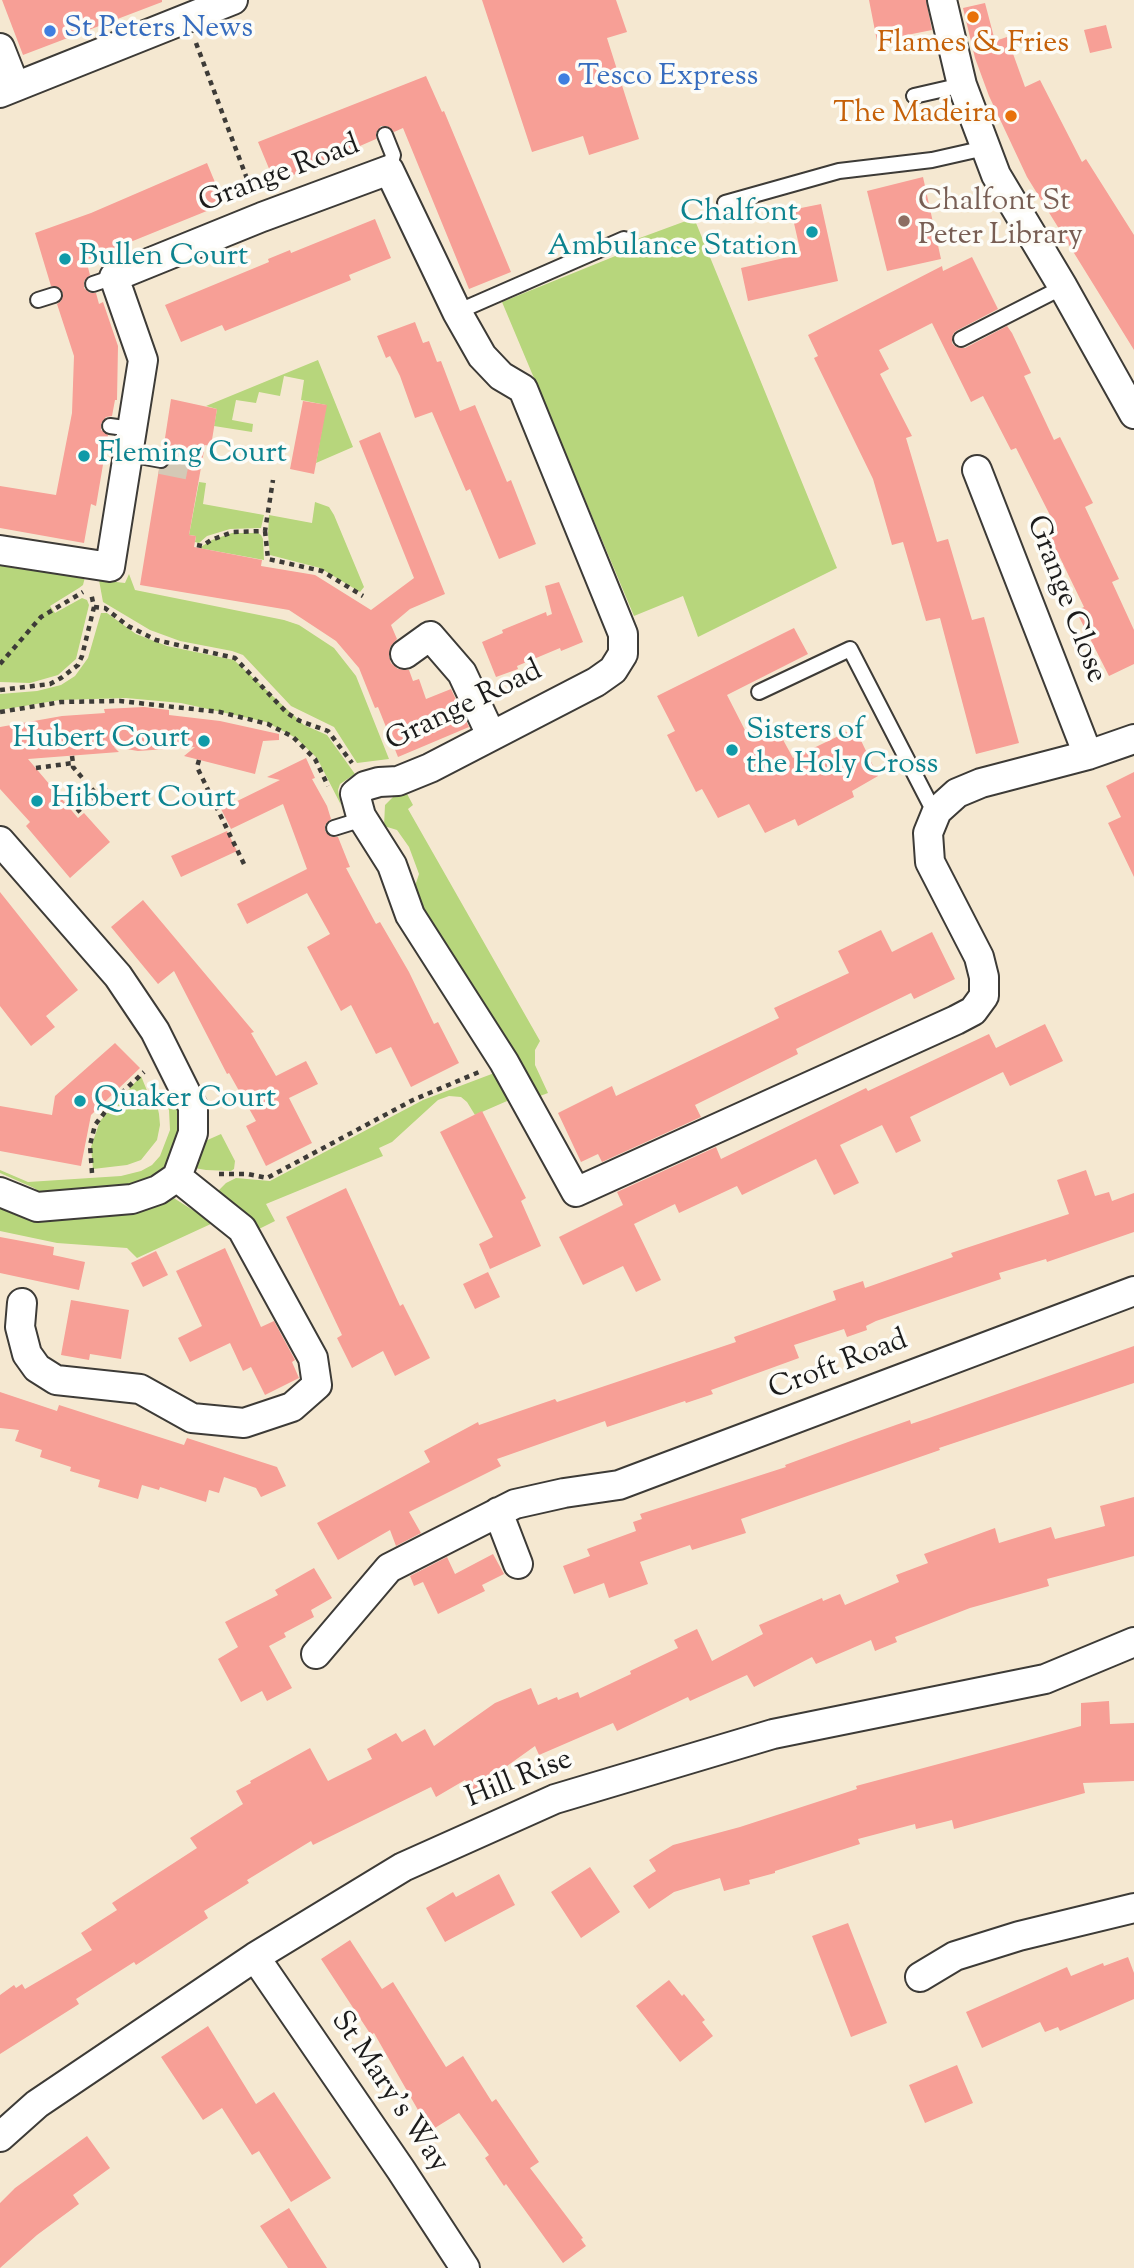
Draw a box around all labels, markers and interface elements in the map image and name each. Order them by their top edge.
marker: Flames & Fries [965,9,981,25]
place label: St Peters News [64,13,253,49]
marker: St Peters News [42,23,58,39]
place label: Flames & Fries [877,28,1069,64]
place label: Tesco Express [578,61,758,97]
marker: Tesco Express [556,71,572,87]
place label: The Madeira [833,98,997,134]
marker: The Madeira [1003,108,1019,124]
street label: Grange Road [194,129,366,223]
place label: Chalfont St Peter Library [918,186,1083,256]
place label: Chalfont Ambulance Station [547,197,798,268]
marker: Chalfont St Peter Library [896,213,912,229]
marker: Chalfont Ambulance Station [804,224,820,240]
place label: Bullen Court [79,241,248,277]
marker: Bullen Court [57,251,73,267]
place label: Fleming Court [98,438,287,474]
marker: Fleming Court [76,448,92,464]
street label: Grange Close [1016,511,1112,689]
street label: Grange Road [381,655,549,761]
place label: Sisters of the Holy Cross [746,715,938,786]
place label: Hubert Court [12,723,190,759]
marker: Hubert Court [196,733,212,749]
marker: Sisters of the Holy Cross [724,742,740,758]
place label: Hibbert Court [51,783,236,819]
marker: Hibbert Court [29,793,45,809]
place label: Quaker Court [94,1083,276,1119]
marker: Quaker Court [72,1093,88,1109]
street label: Croft Road [764,1324,914,1410]
street label: Hill Rise [462,1743,578,1819]
street label: St Mary's Way [321,2005,455,2181]

